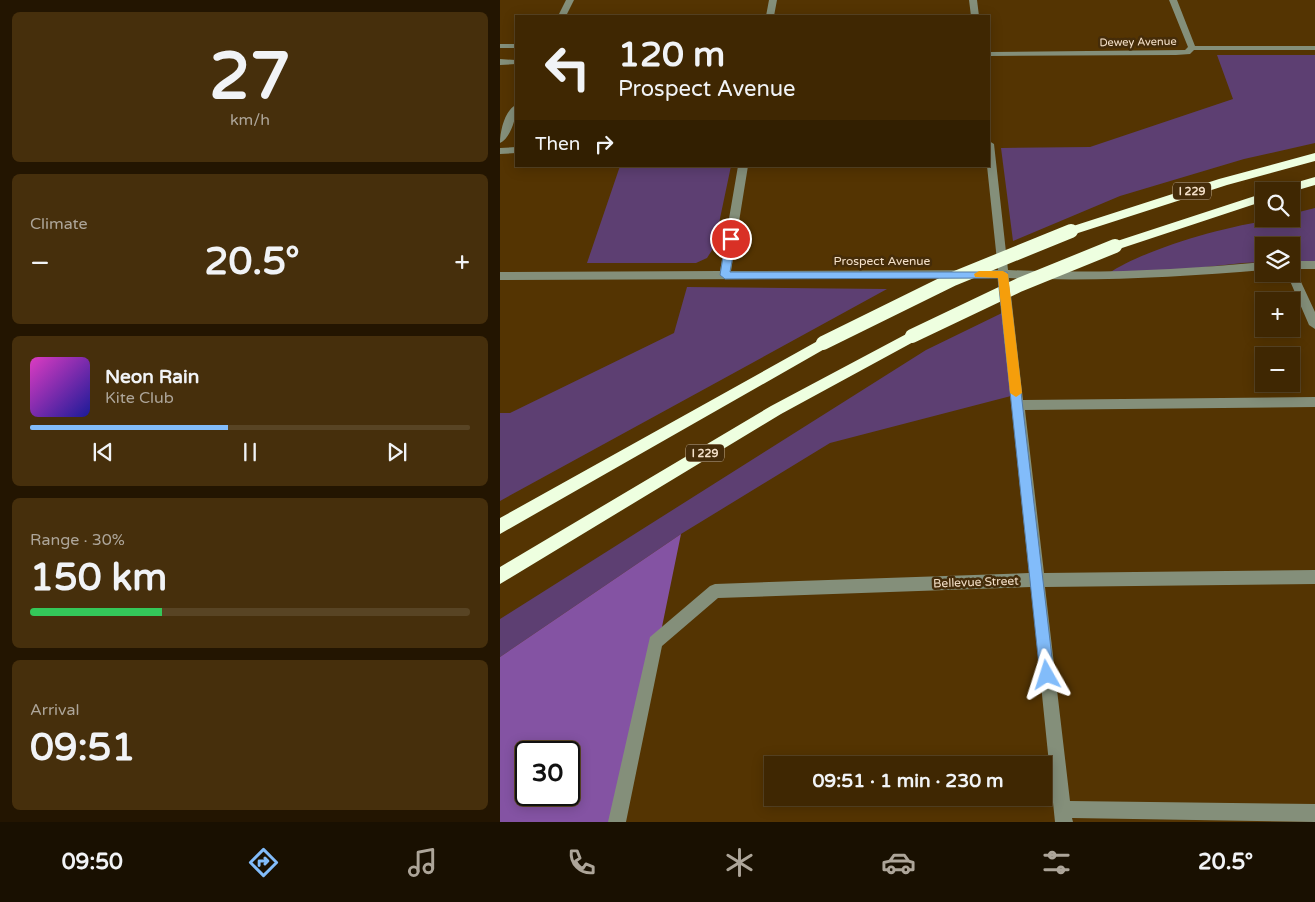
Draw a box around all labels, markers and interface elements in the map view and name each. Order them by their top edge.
text: 120 m [618,34,725,76]
icon: left [535,35,600,100]
street label: Dewey Avenue [1099,35,1177,49]
text: 27 [209,38,291,117]
text: Prospect Avenue [618,76,796,102]
text: km/h [230,110,270,130]
icon: right [590,130,618,158]
text: Then [535,133,580,155]
road number: I 229 [1173,182,1211,200]
map controls [1255,182,1300,392]
button: search [1255,182,1300,227]
text: Climate [30,214,88,234]
pin [710,218,752,260]
icon: arrive [717,225,745,253]
button: layers [1255,237,1300,282]
text: 20.5° [205,239,300,285]
text: − [30,246,50,280]
text: + [454,246,470,280]
street label: Prospect Avenue [834,254,931,268]
button: + [1255,292,1300,337]
button: − [1255,347,1300,392]
text: Neon Rain [105,366,199,388]
text: Kite Club [105,388,174,408]
icon: previous [89,438,117,466]
icon: pause [236,438,264,466]
icon: next [383,438,411,466]
road number: I 229 [686,444,724,462]
text: Range · 30% [30,530,125,550]
text: 150 km [30,555,167,601]
street label: Bellevue Street [933,573,1019,590]
position arrow [1020,648,1072,700]
text: Arrival [30,700,79,720]
text: 09:51 [30,725,135,771]
speed limit sign: 30 [515,741,580,806]
text: 09:51 · 1 min · 230 m [812,770,1004,792]
icon: directions [246,845,281,880]
icon: music [405,845,440,880]
icon: phone [564,845,599,880]
icon: climate [722,845,757,880]
icon: car [881,845,916,880]
icon: filters [1039,845,1074,880]
text: 09:50 [62,849,123,875]
text: 20.5° [1198,849,1253,875]

